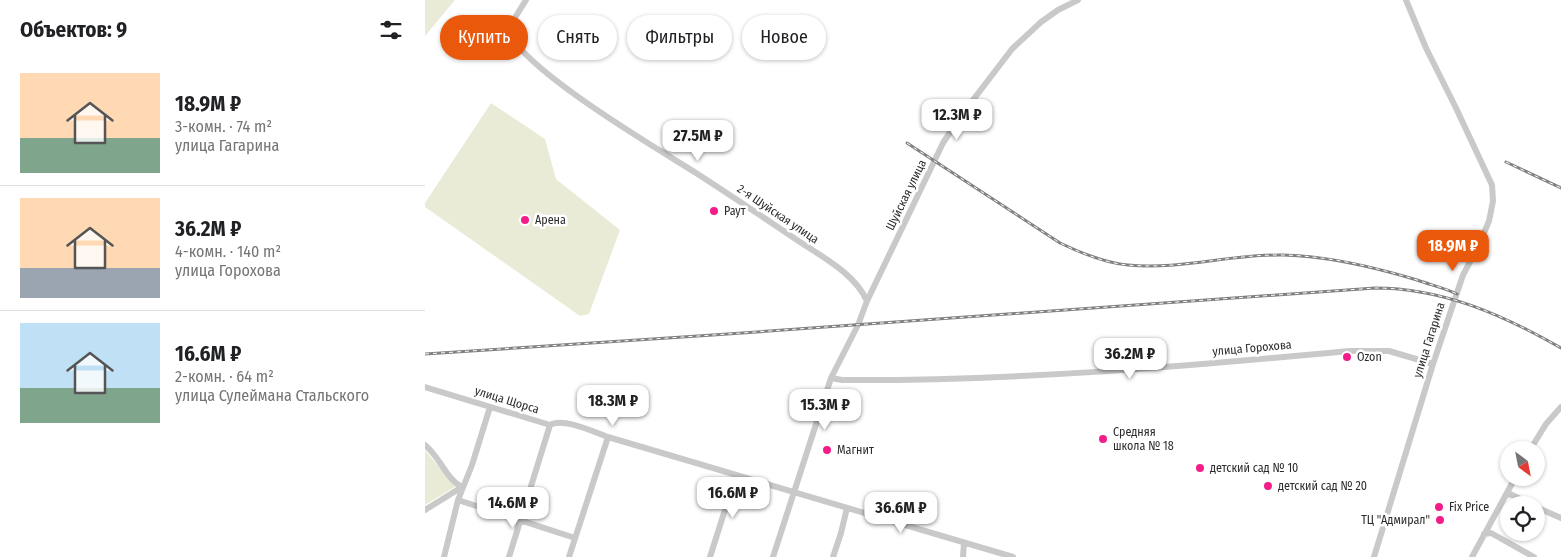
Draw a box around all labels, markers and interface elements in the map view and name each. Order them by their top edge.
chip: Купить [440,15,528,60]
chip: Снять [538,15,617,60]
chip: Фильтры [627,15,732,60]
chip: Новое [742,15,826,60]
icon: filters [377,16,405,44]
text: Объектов: 9 [20,17,127,43]
text: 18.9M ₽ [175,91,241,117]
icon: home [60,93,120,153]
pin: 12.3M ₽ [911,98,1003,141]
text: 12.3M ₽ [932,105,982,124]
text: 3-комн. · 74 m² [175,117,272,136]
pin: 27.5M ₽ [652,120,744,162]
text: 27.5M ₽ [673,126,723,145]
text: улица Гагарина [175,136,279,155]
street label: Шуйская улица [883,157,929,233]
street label: 2-я Шуйская улица [735,182,822,247]
place label: Раут [724,204,746,218]
marker: Раут [708,205,720,217]
place label: Арена [535,213,566,227]
marker: Арена [519,214,531,226]
text: 36.2M ₽ [175,216,241,242]
icon: home [60,218,120,278]
pin: 18.9M ₽ [1407,230,1499,272]
text: 18.9M ₽ [1428,236,1478,255]
text: 4-комн. · 140 m² [175,242,281,261]
text: улица Горохова [175,261,281,280]
street label: улица Гагарина [1410,301,1448,379]
pin: 36.2M ₽ [1084,338,1176,380]
street label: улица Горохова [1212,338,1292,358]
text: 16.6M ₽ [175,341,241,367]
icon: home [60,343,120,403]
text: 36.2M ₽ [1105,344,1155,363]
place label: Ozon [1357,350,1382,364]
marker: Ozon [1341,351,1353,363]
text: 2-комн. · 64 m² [175,367,274,386]
street label: улица Щорса [473,384,541,416]
pin: 18.3M ₽ [567,384,659,427]
text: улица Сулеймана Стальского [175,386,369,405]
pin: 15.3M ₽ [779,388,871,431]
text: 18.3M ₽ [588,391,638,410]
text: 15.3M ₽ [800,395,850,414]
place label: Средняя школа № 18 [1113,425,1174,453]
marker: Средняя школа № 18 [1097,433,1109,445]
north arrow [1500,441,1545,486]
map controls [1500,441,1545,541]
place label: Магнит [837,443,874,457]
marker: Магнит [821,444,833,456]
place label: детский сад № 10 [1210,461,1298,475]
marker: детский сад № 10 [1194,462,1206,474]
pin: 16.6M ₽ [687,476,779,519]
place label: детский сад № 20 [1278,479,1367,493]
marker: детский сад № 20 [1262,480,1274,492]
text: 16.6M ₽ [708,483,758,502]
pin: 14.6M ₽ [467,486,559,529]
pin: 36.6M ₽ [855,492,947,534]
text: 14.6M ₽ [488,493,538,512]
button: locate [1500,496,1545,541]
text: 36.6M ₽ [875,498,927,517]
place label: Fix Price [1449,500,1489,514]
marker: Fix Price [1433,501,1445,513]
place label: ТЦ "Адмирал" [1361,513,1430,527]
marker: ТЦ "Адмирал" [1434,514,1446,526]

